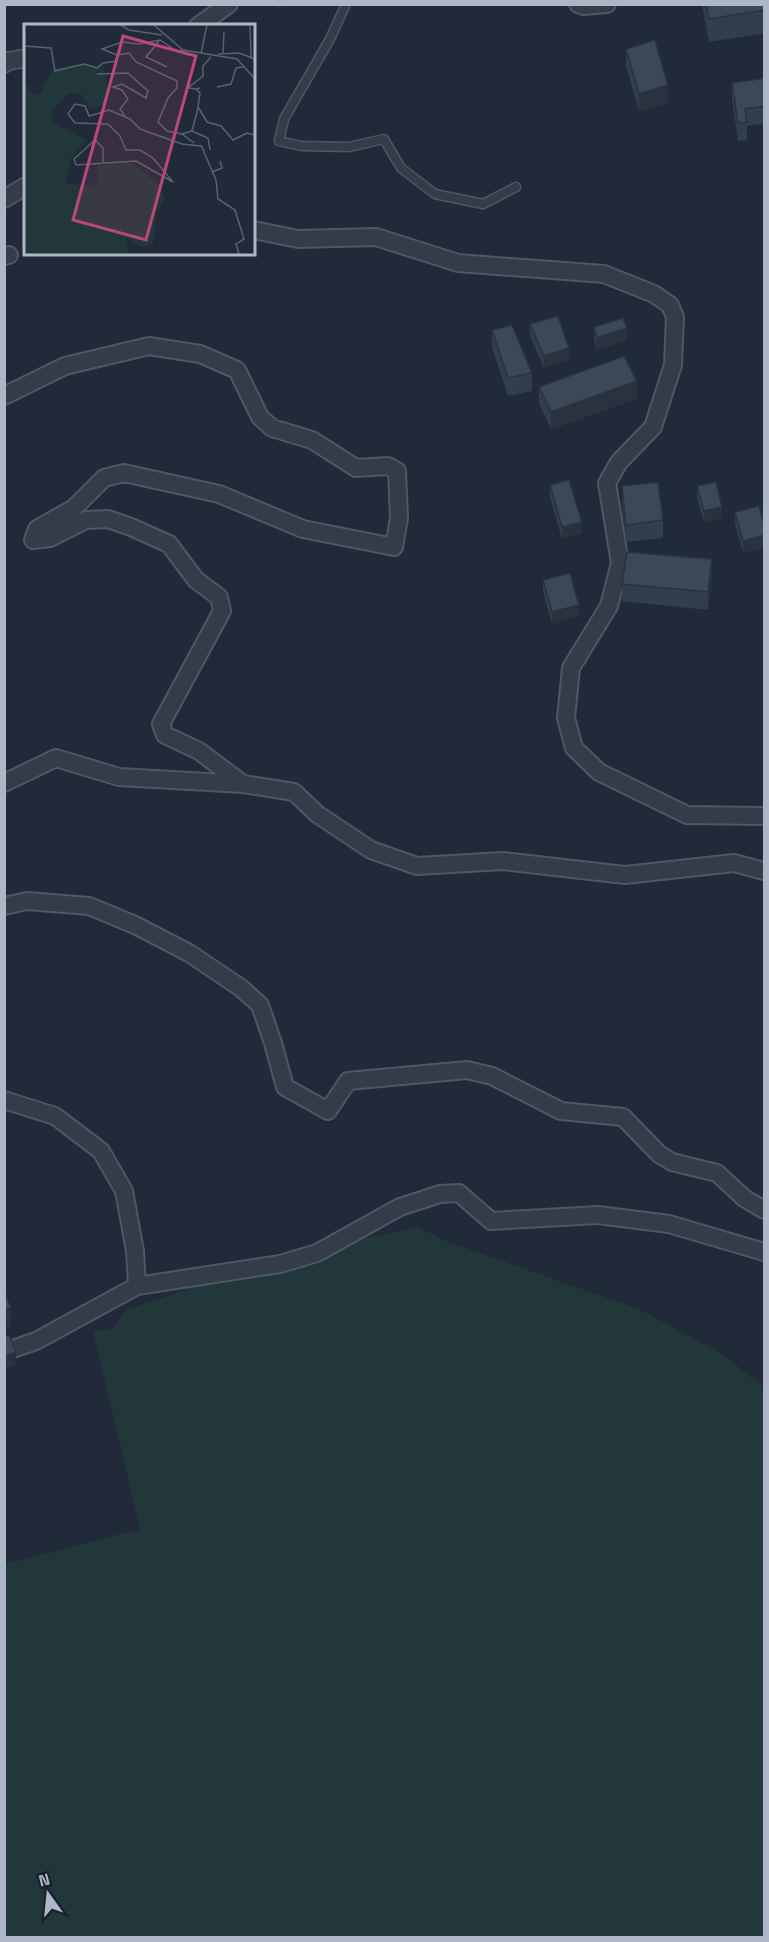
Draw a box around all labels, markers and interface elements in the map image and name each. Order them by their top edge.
inset map [24,24,255,255]
north arrow [18,1864,78,1924]
text: N [36,1868,52,1892]

